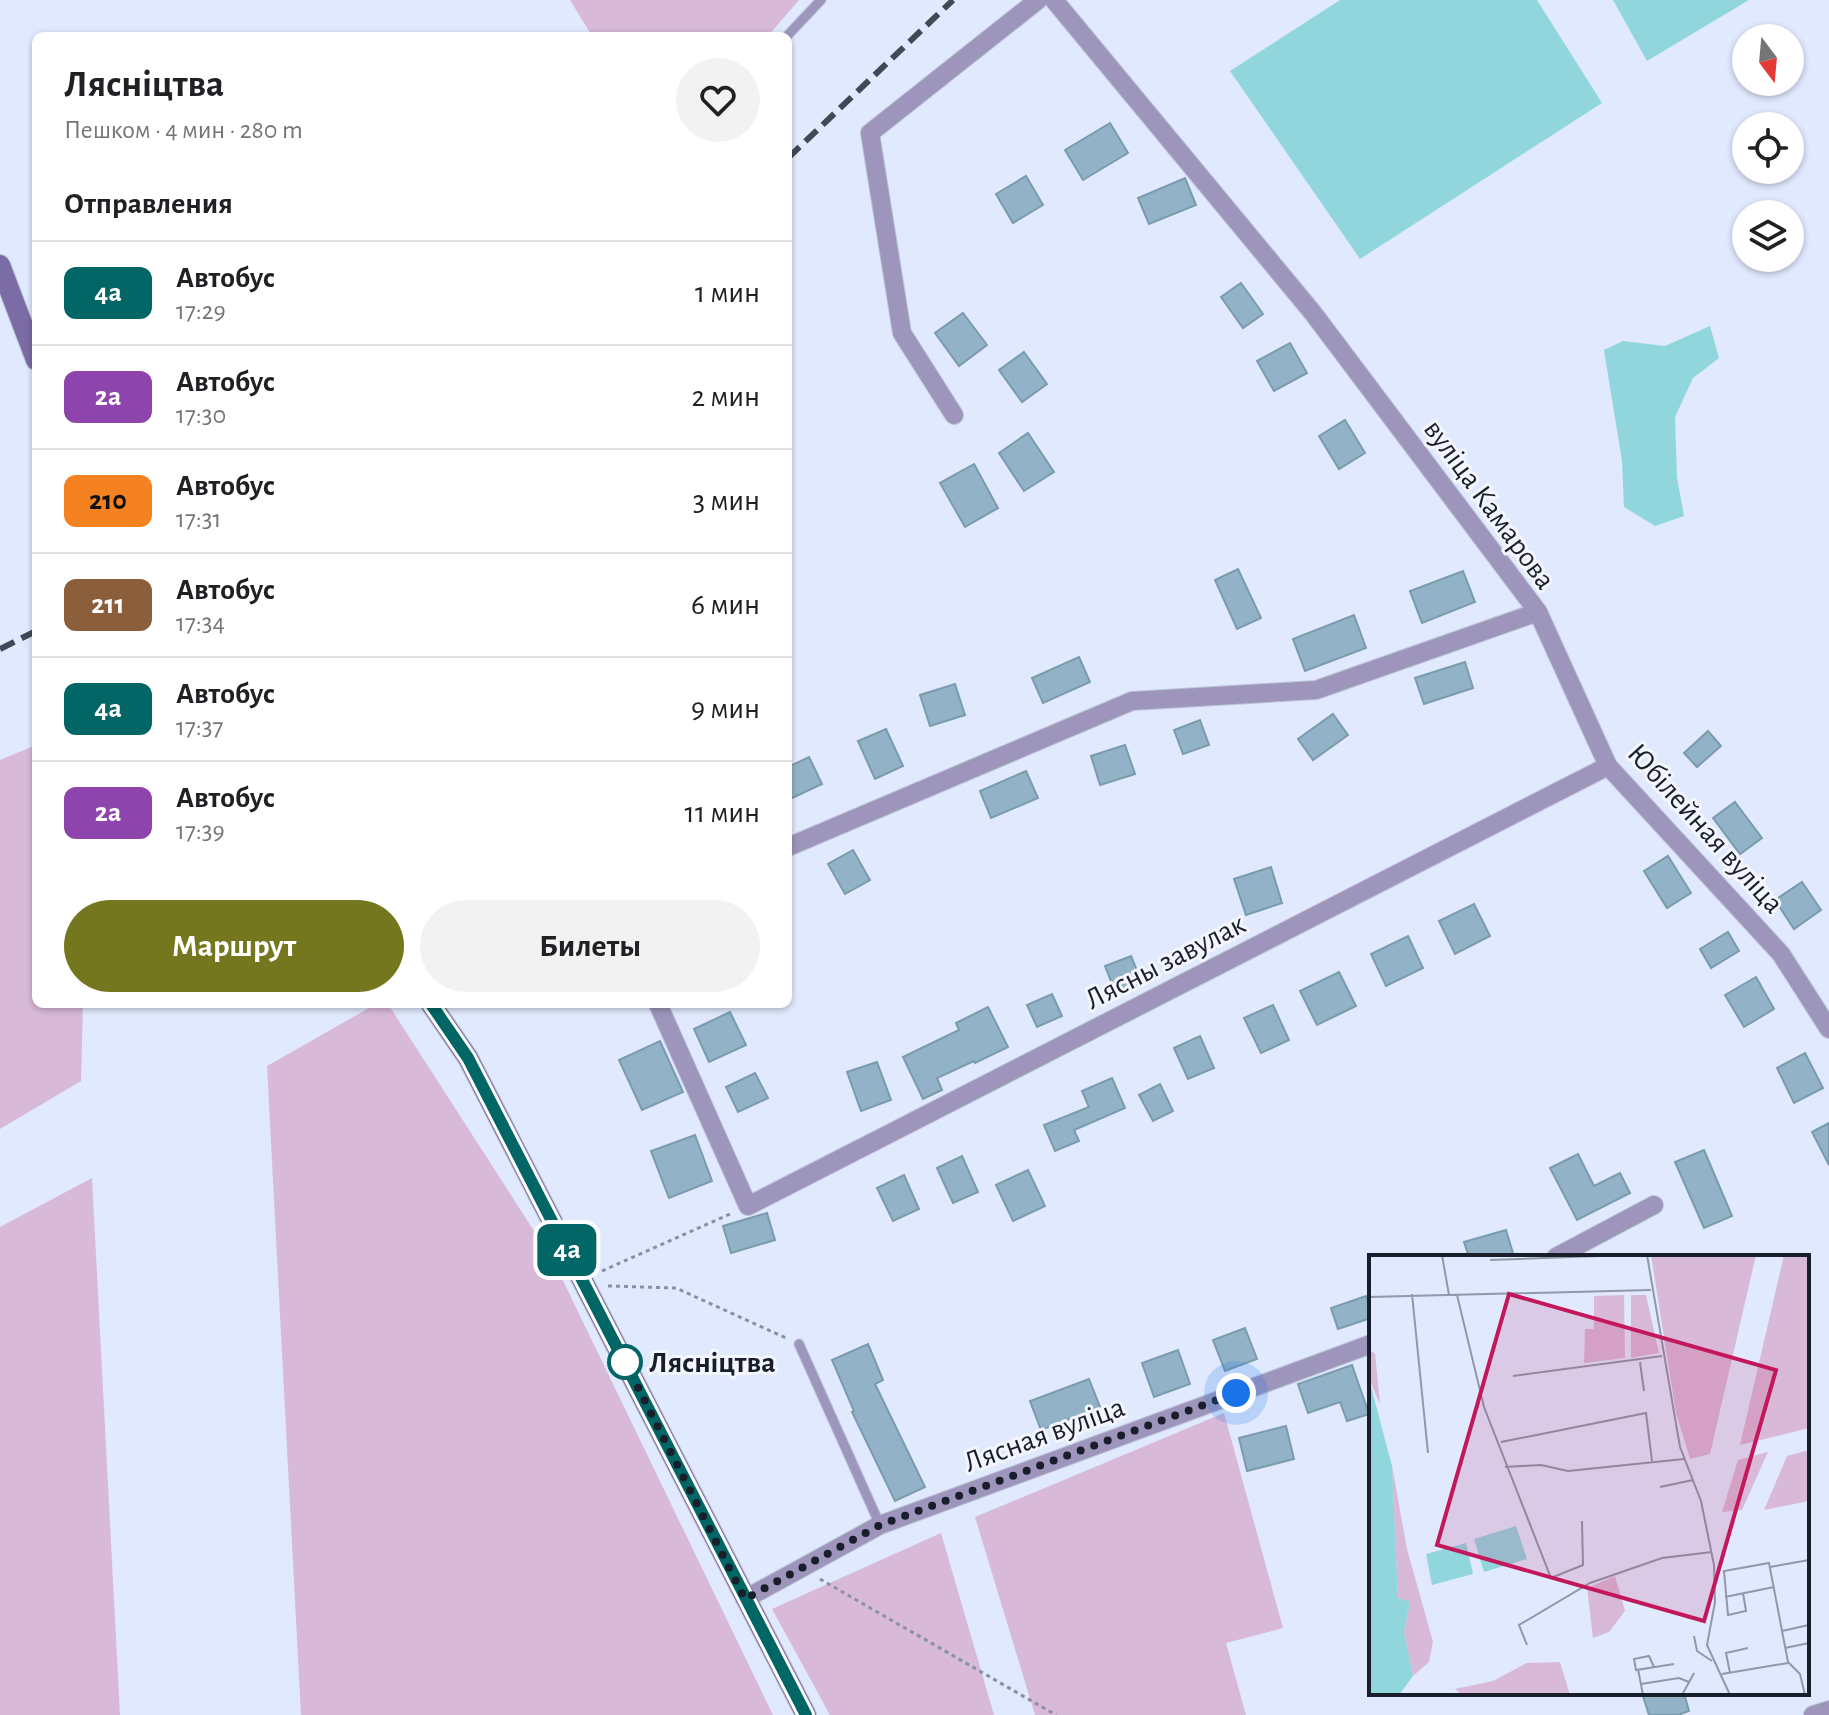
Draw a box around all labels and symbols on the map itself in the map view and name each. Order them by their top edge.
north arrow [1732,24,1804,96]
street label: вуліца Камарова [1418,414,1561,595]
street label: Юбілейная вуліца [1622,738,1789,919]
street label: Лясны завулак [1081,909,1251,1015]
line badge: 4а [531,1224,603,1276]
inset map [1369,1255,1809,1695]
marker: Лясніцтва [608,1345,642,1379]
place label: Лясніцтва [649,1348,775,1378]
your location [1216,1373,1256,1413]
street label: Лясная вуліца [960,1392,1129,1478]

